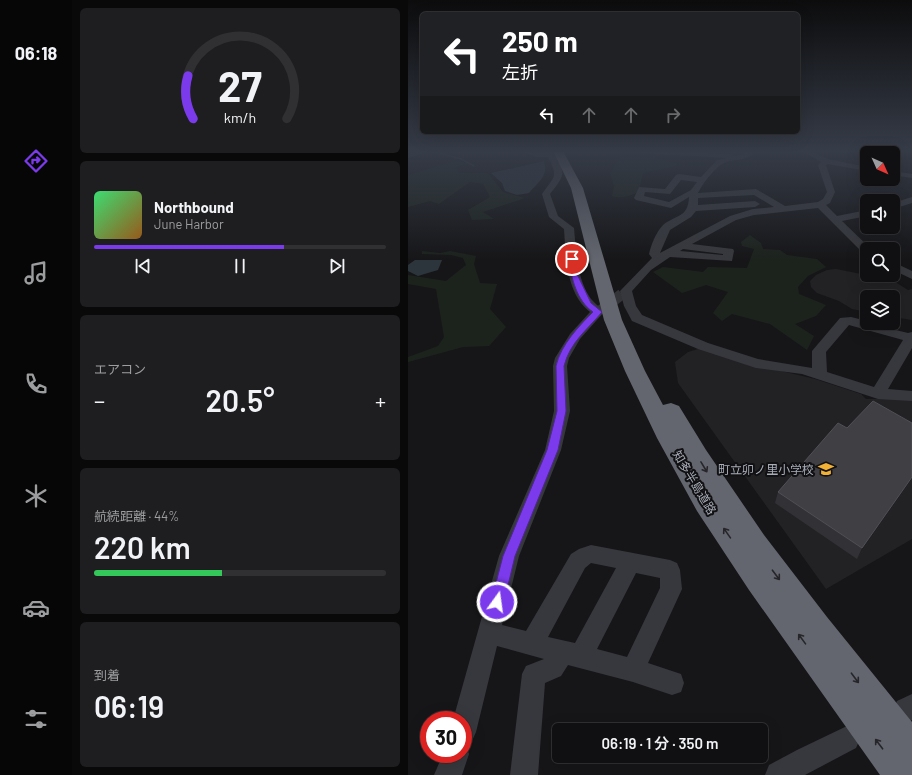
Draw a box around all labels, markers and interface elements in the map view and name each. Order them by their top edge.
text: 250 m [502,24,578,58]
icon: left [436,28,488,80]
text: 06:18 [15,42,57,64]
text: 27 [218,60,262,110]
text: 左折 [502,61,538,83]
icon: left [536,104,558,126]
icon: ahead [578,104,600,126]
icon: ahead [620,104,642,126]
icon: right [662,104,684,126]
text: km/h [224,108,256,125]
north arrow [860,146,900,186]
map controls [860,146,900,330]
icon: directions [22,147,50,175]
button: sound [860,194,900,234]
text: Northbound [154,198,234,216]
text: June Harbor [154,216,224,232]
pin [555,242,589,276]
button: search [860,242,900,282]
icon: arrive [561,248,583,270]
icon: previous [132,255,154,277]
icon: pause [229,255,251,277]
icon: next [326,255,348,277]
icon: music [22,259,50,287]
button: layers [860,290,900,330]
text: エアコン [94,361,146,377]
icon: phone [22,370,50,398]
text: 20.5° [206,382,275,418]
text: − [94,387,105,413]
text: + [375,387,386,413]
street label: 知多半島道路 [670,448,720,516]
school or university icon: 町立卯ノ里小学校 [817,460,835,478]
one-way arrow [700,461,708,473]
place label: 町立卯ノ里小学校 [718,462,814,476]
icon: climate [22,482,50,510]
text: 航続距離 · 44% [94,508,179,524]
one-way arrow [723,528,731,539]
text: 220 km [94,529,191,565]
one-way arrow [772,569,780,580]
position arrow [476,581,518,623]
icon: car [22,594,50,622]
one-way arrow [798,634,806,645]
text: 到着 [94,667,120,683]
one-way arrow [850,673,859,684]
text: 06:19 [94,688,164,724]
icon: filters [22,705,50,733]
speed limit sign: 30 [420,711,472,763]
text: 06:19 · 1 分 · 350 m [602,734,718,752]
one-way arrow [875,738,883,749]

